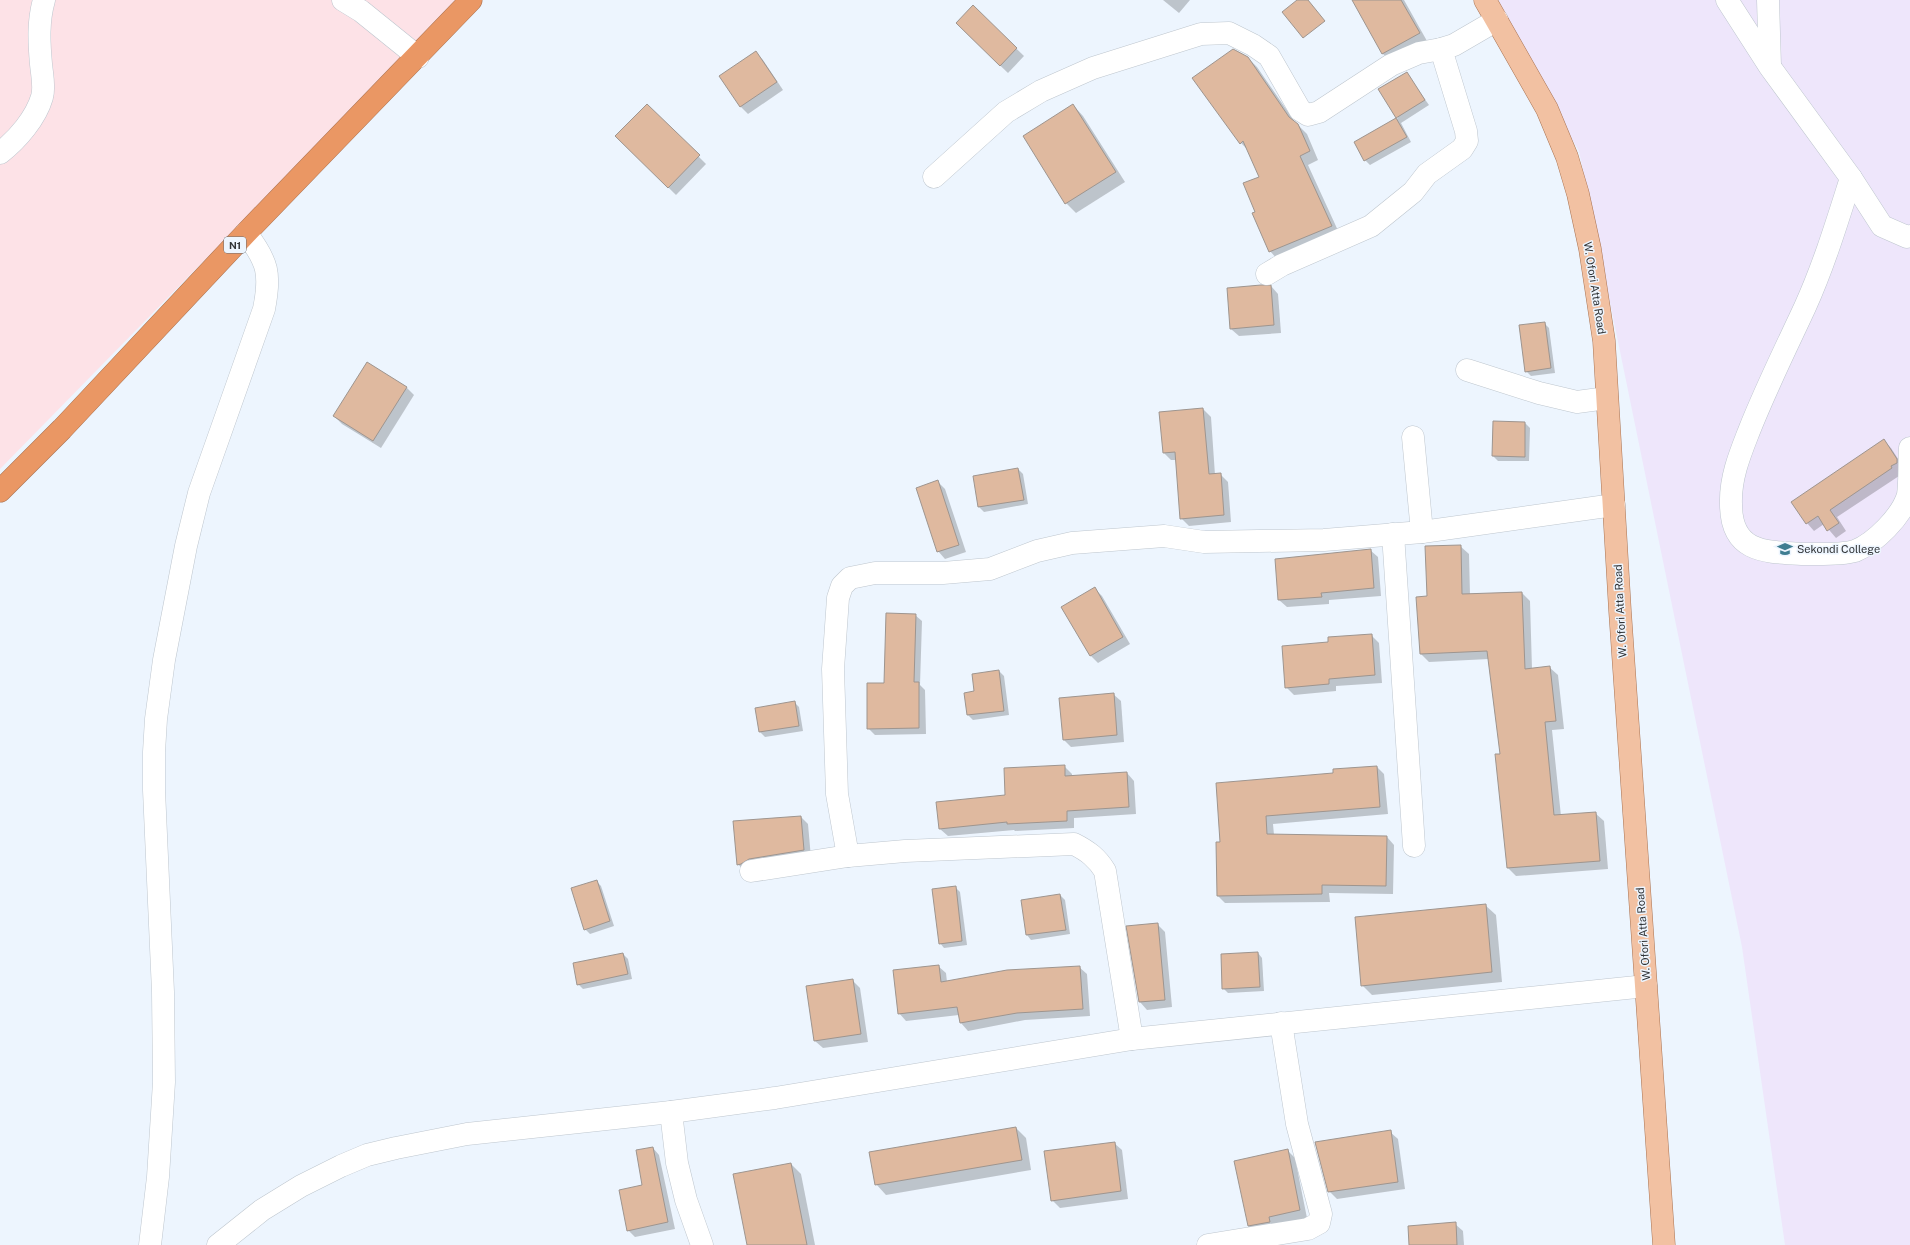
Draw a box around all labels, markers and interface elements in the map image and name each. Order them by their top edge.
road number: N1 [224,237,246,253]
street label: W. Ofori Atta Road [1582,241,1608,335]
school or university icon: Sekondi College [1776,540,1794,558]
place label: Sekondi College [1797,543,1880,555]
street label: W. Ofori Atta Road [1612,564,1628,658]
street label: W. Ofori Atta Road [1634,887,1652,981]

